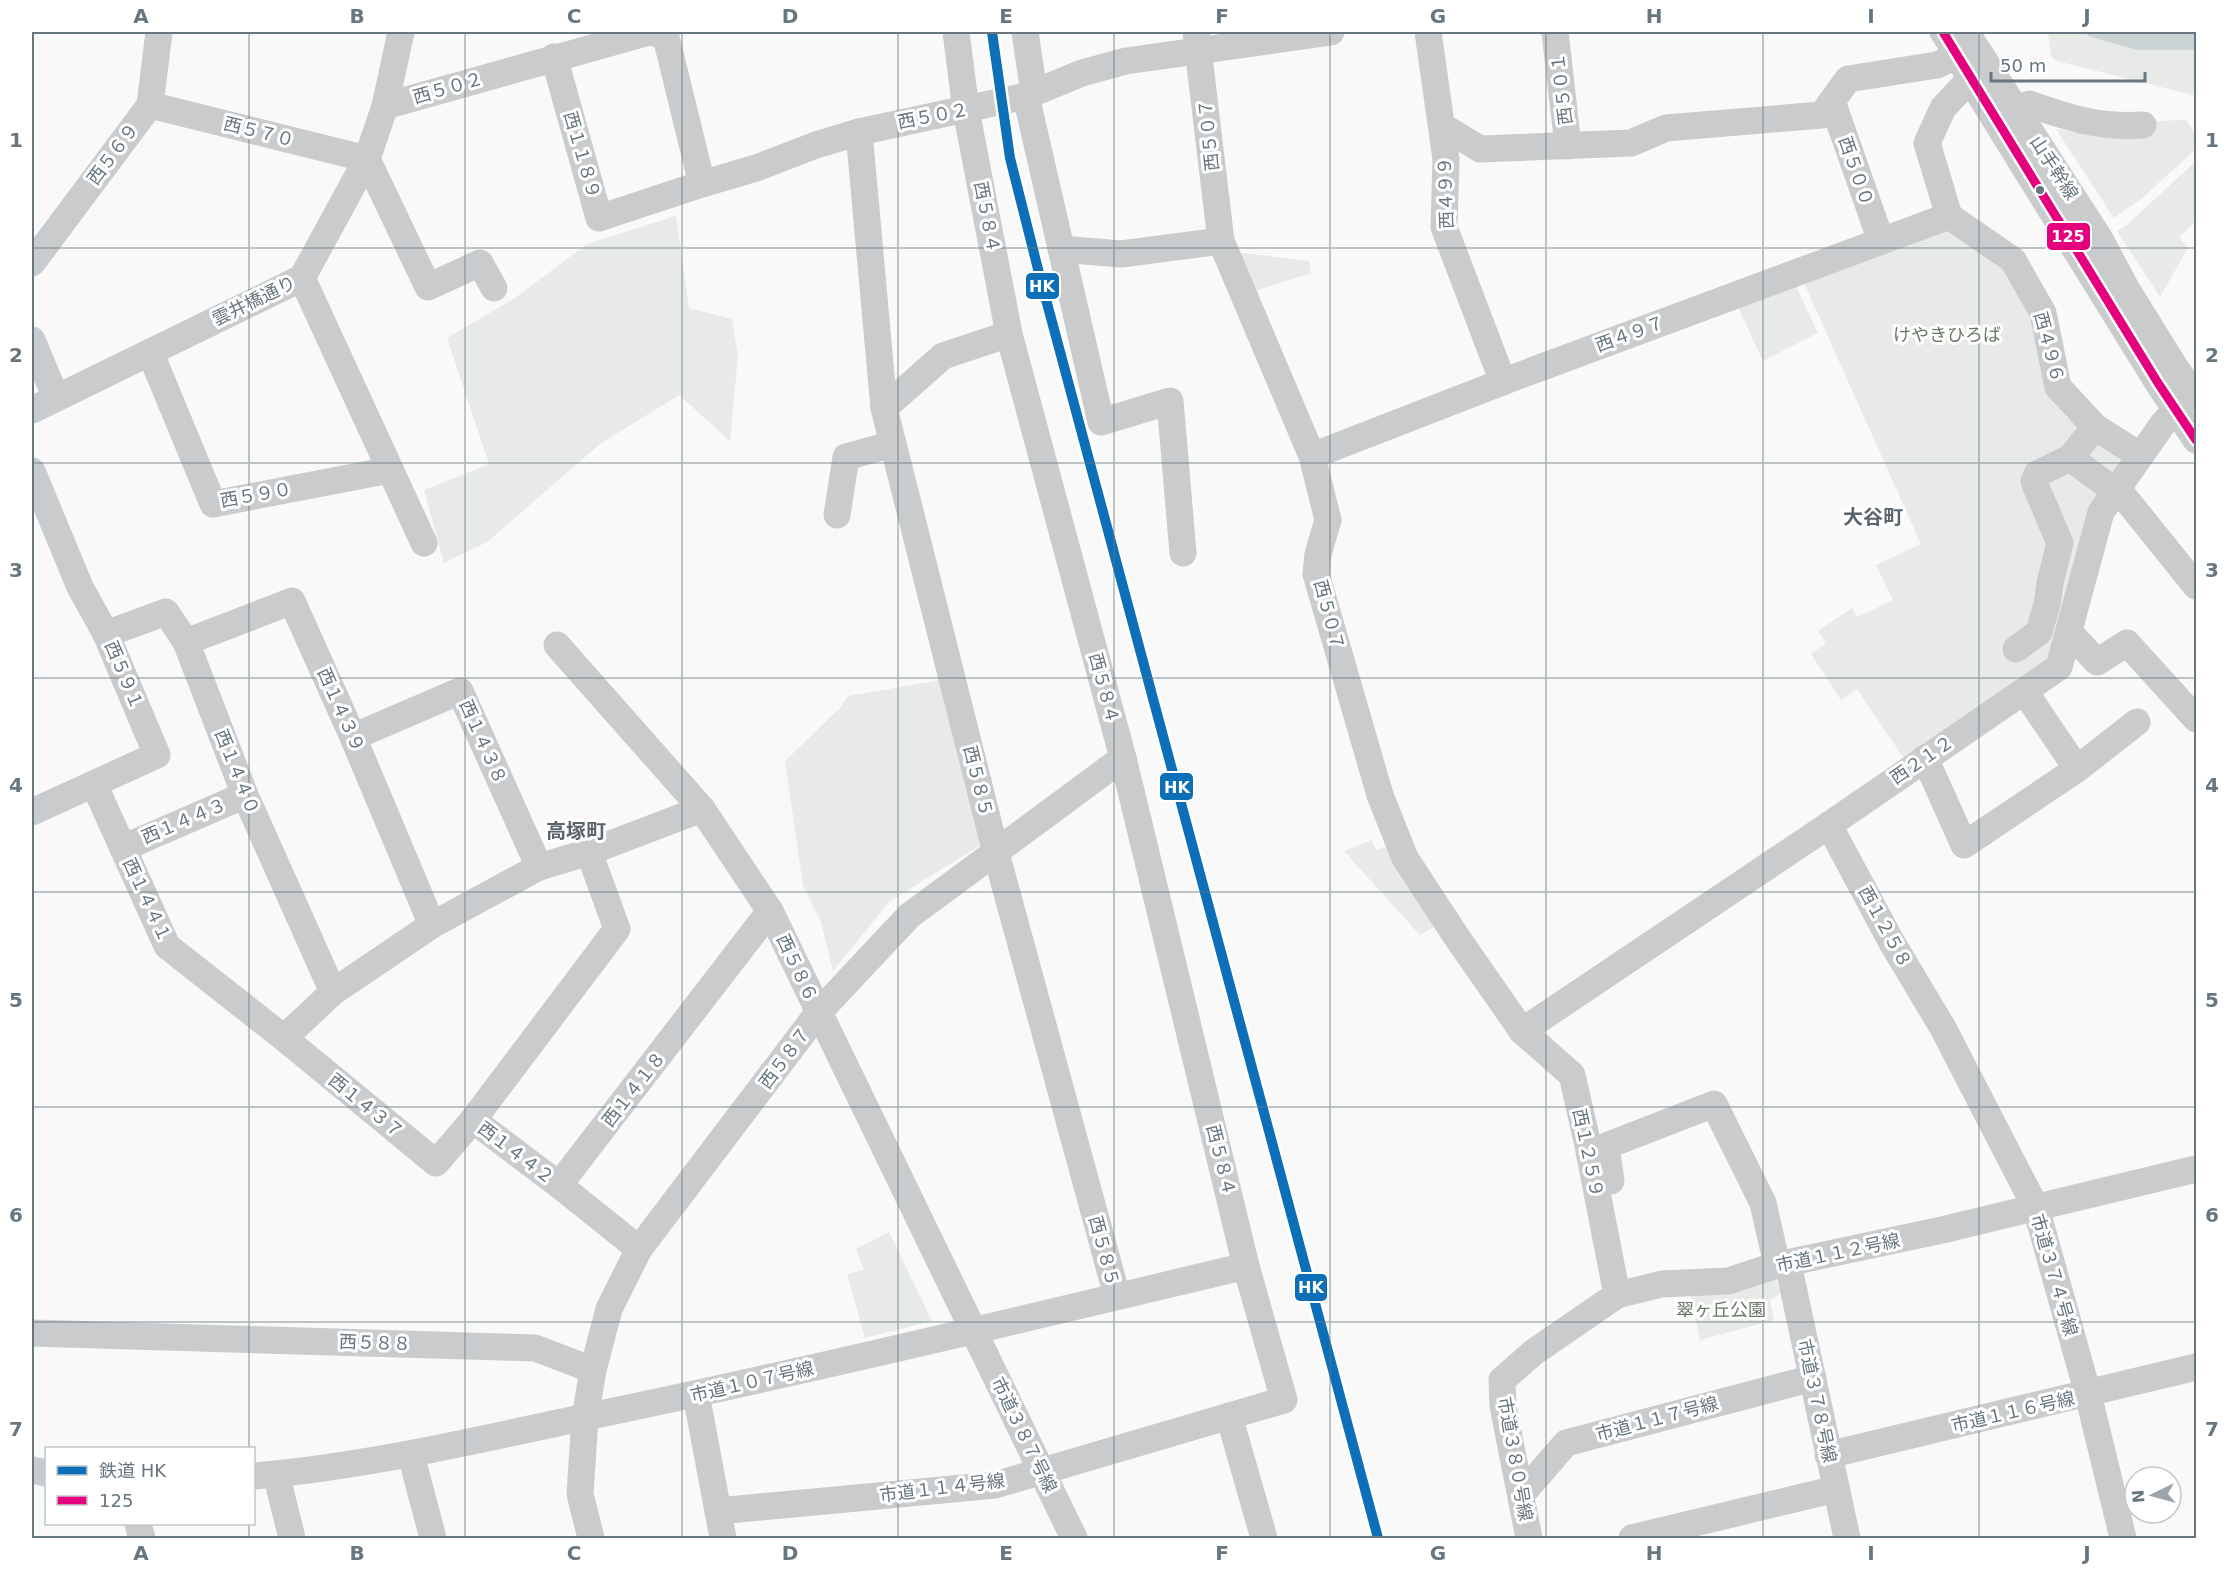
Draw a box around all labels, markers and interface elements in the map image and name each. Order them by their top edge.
text: A [133,4,149,28]
text: B [349,4,365,28]
text: C [567,4,581,28]
text: D [782,4,798,28]
text: E [999,4,1013,28]
text: F [1215,4,1229,28]
text: G [1430,4,1446,28]
text: H [1646,4,1662,28]
text: I [1867,4,1875,28]
text: J [2081,4,2091,28]
scale bar [1991,45,2146,83]
street label: 西５０１ [1547,52,1576,126]
text: 50 m [2000,55,2046,76]
street label: 西５０２ [410,68,485,108]
street label: 西５０２ [896,98,970,133]
street label: 西５０７ [1194,98,1223,172]
street label: 西１１８９ [560,109,605,201]
street label: 西５７０ [222,113,297,150]
street label: 西５６９ [83,119,143,189]
text: 1 [9,128,23,152]
text: 1 [2205,128,2219,152]
street label: 山手幹線 [2026,132,2083,204]
street label: 西５００ [1835,133,1878,208]
street label: 西４９９ [1434,157,1457,229]
street label: 西５８４ [970,180,1005,254]
unlabelled marker [2034,184,2046,196]
line badge: 125 [2046,222,2091,251]
text: 125 [2051,227,2085,246]
street label: 雲井橋通り [209,271,299,330]
line badge: HK [1025,272,1060,300]
text: HK [1029,277,1055,296]
street label: 西４９６ [2030,309,2069,384]
street label: 西４９７ [1592,311,1667,356]
park label: けやきひろば [1893,324,2001,345]
text: 2 [9,343,23,367]
text: 2 [2205,343,2219,367]
street label: 西５９０ [219,478,293,511]
district label: 大谷町 [1843,505,1903,529]
text: 3 [9,558,23,582]
text: 3 [2205,558,2219,582]
street label: 西５０７ [1310,577,1349,652]
street label: 西５９１ [101,638,148,712]
street label: 西５８４ [1085,650,1124,725]
street label: 西１４３９ [314,664,369,755]
street label: 西１４３８ [456,696,511,787]
street label: 西１４４０ [211,726,264,817]
street label: 西２１２ [1886,731,1957,788]
street label: 西５８５ [960,743,997,818]
line badge: HK [1159,772,1194,801]
text: 4 [9,773,23,797]
text: 4 [2205,773,2219,797]
text: HK [1164,778,1190,797]
street label: 西１４４３ [138,793,229,848]
district label: 高塚町 [546,819,606,843]
street label: 西１４４１ [119,855,176,945]
street label: 西１２５８ [1854,882,1916,971]
street label: 西５８６ [773,931,822,1005]
text: 5 [9,988,23,1012]
text: 5 [2205,988,2219,1012]
street label: 西５８７ [755,1023,815,1093]
street label: 西１４１８ [598,1047,670,1131]
street label: 西１４３７ [325,1069,408,1142]
street label: 西１２５９ [1569,1107,1608,1199]
street label: 西１４４２ [474,1117,559,1188]
street label: 西５８４ [1203,1122,1240,1197]
text: 6 [9,1203,23,1227]
text: 6 [2205,1203,2219,1227]
street label: 市道３７４号線 [2027,1211,2082,1338]
street label: 西５８５ [1085,1213,1124,1288]
street label: 市道１１２号線 [1774,1229,1902,1276]
line badge: HK [1294,1273,1328,1302]
text: HK [1298,1278,1324,1297]
park label: 翠ヶ丘公園 [1676,1299,1766,1320]
street label: 西５８８ [339,1331,411,1354]
street label: 市道３７８号線 [1794,1337,1841,1465]
street label: 市道１０７号線 [688,1357,816,1406]
street label: 市道３８７号線 [987,1374,1062,1496]
street label: 市道１１６号線 [1949,1387,2077,1436]
street label: 市道１１７号線 [1593,1392,1720,1445]
street label: 市道３８０号線 [1494,1395,1537,1523]
text: 7 [9,1417,23,1441]
text: 7 [2205,1417,2219,1441]
legend [45,1447,255,1525]
text: 鉄道 HK [99,1460,167,1481]
north arrow [2123,1465,2183,1525]
street label: 市道１１４号線 [878,1469,1006,1506]
text: N [2129,1489,2149,1504]
text: 125 [99,1490,133,1511]
text: A [133,1541,149,1565]
text: B [349,1541,365,1565]
text: C [567,1541,581,1565]
text: D [782,1541,798,1565]
text: E [999,1541,1013,1565]
text: F [1215,1541,1229,1565]
text: G [1430,1541,1446,1565]
text: H [1646,1541,1662,1565]
text: I [1867,1541,1875,1565]
text: J [2081,1541,2091,1565]

